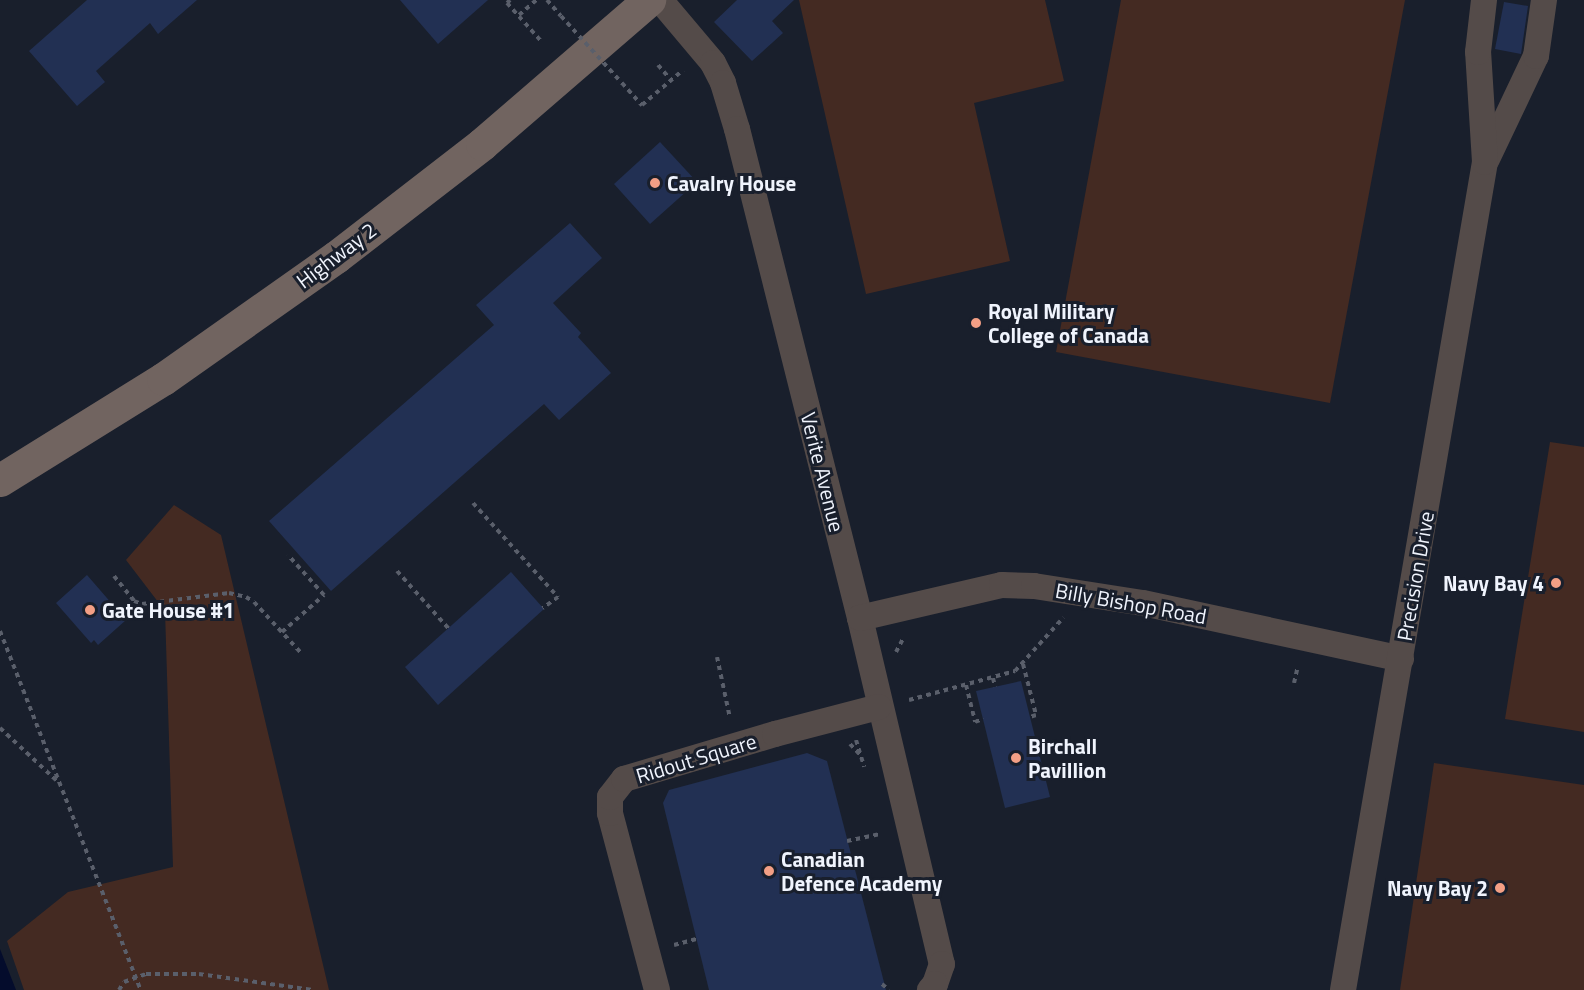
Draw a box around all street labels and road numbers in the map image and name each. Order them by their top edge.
street label: Highway 2 [291,217,381,293]
street label: Verite Avenue [796,410,850,534]
street label: Precision Drive [1391,509,1439,643]
street label: Billy Bishop Road [1054,577,1208,629]
street label: Ridout Square [633,728,759,788]

